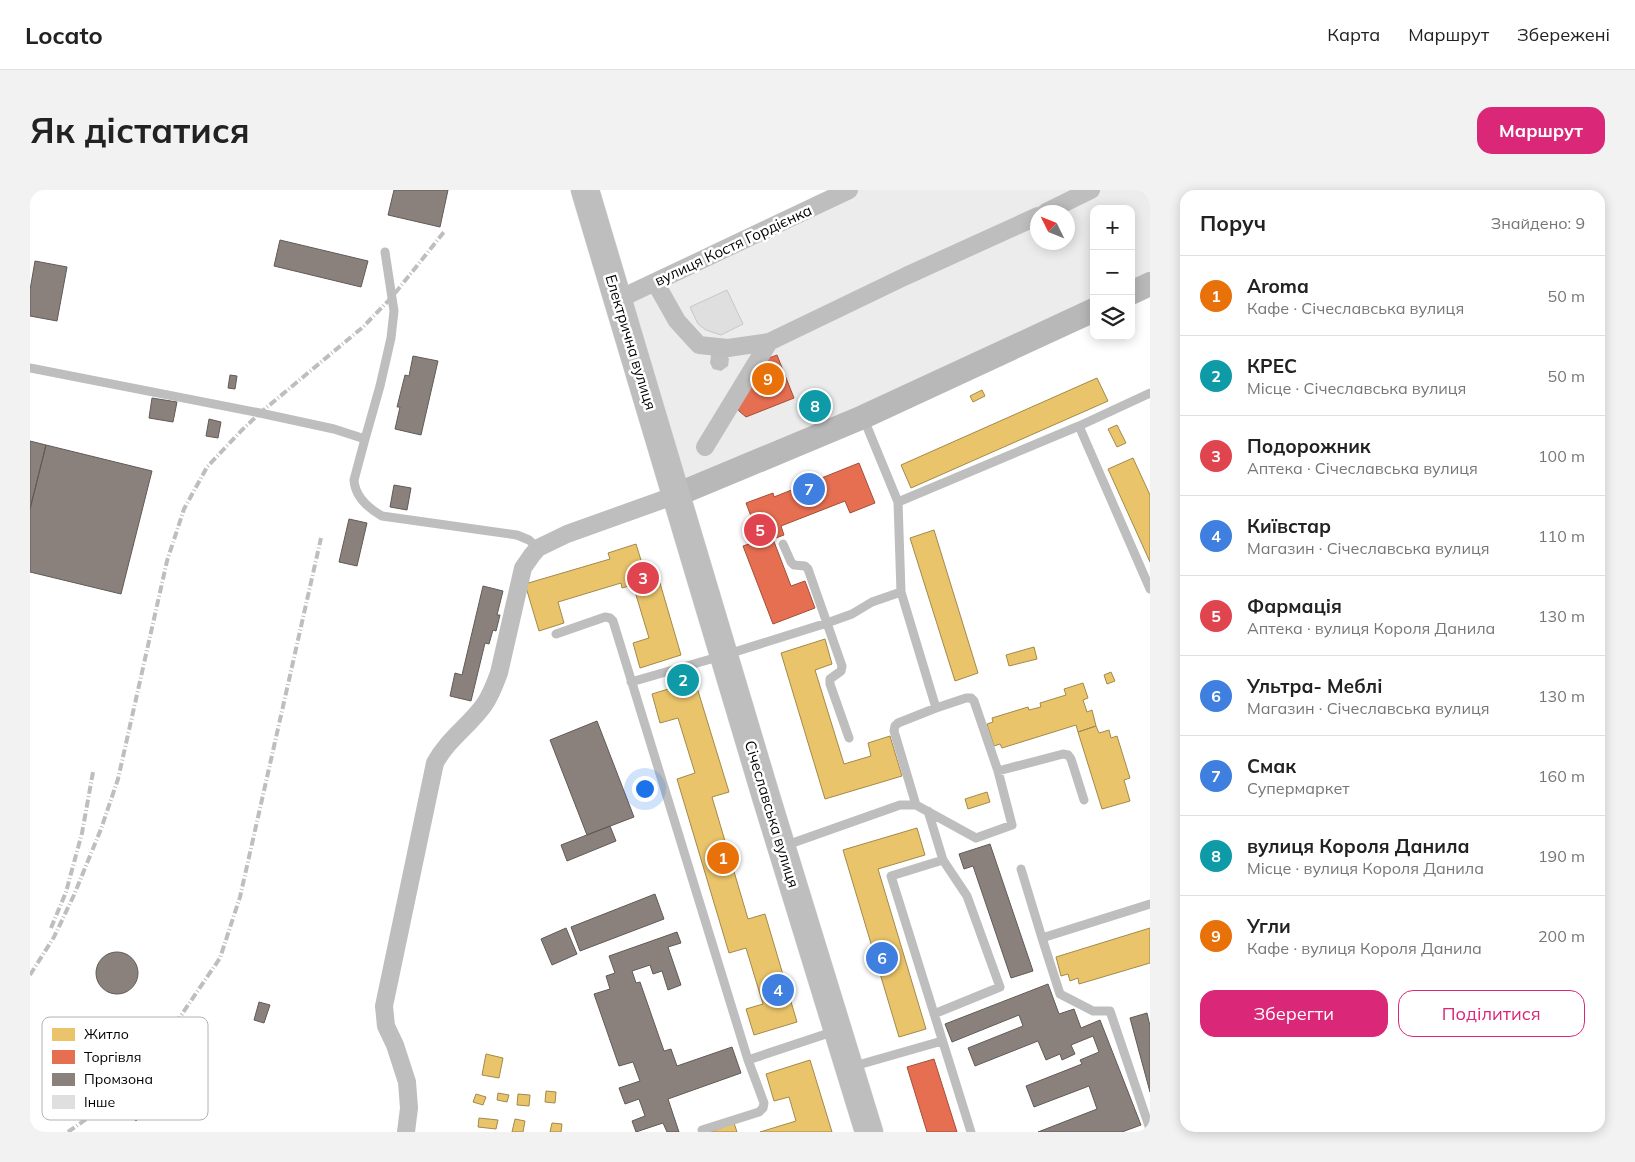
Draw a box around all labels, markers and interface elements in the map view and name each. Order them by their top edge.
text: Locato [25,20,103,50]
text: Карта [1327,23,1380,46]
text: Маршрут [1408,23,1489,46]
text: Збережені [1517,23,1610,46]
button: Маршрут [1477,107,1605,154]
text: Як дістатися [30,108,250,152]
street label: вулиця Костя Гордієнка [651,200,815,290]
north arrow [1030,205,1075,250]
map controls [1090,205,1135,340]
button: + [1090,205,1135,250]
text: Поруч [1200,210,1266,236]
text: Знайдено: 9 [1491,213,1585,233]
button: − [1090,250,1135,295]
street label: Електрична вулиця [601,272,661,412]
text: Aroma [1247,274,1309,298]
text: 1 [1211,286,1221,306]
text: 50 m [1548,286,1585,306]
button: layers [1090,295,1135,340]
text: Кафе · Січеславська вулиця [1247,298,1464,318]
text: КРЕС [1247,354,1297,378]
pin: 9 [752,360,784,398]
text: 2 [1211,366,1221,386]
text: 50 m [1548,366,1585,386]
text: Місце · Січеславська вулиця [1247,378,1466,398]
pin: 8 [799,387,831,425]
text: Подорожник [1247,434,1371,458]
text: 3 [1211,446,1221,466]
text: 100 m [1538,446,1585,466]
text: Аптека · Січеславська вулиця [1247,458,1478,478]
pin: 7 [793,470,825,508]
pin: 5 [744,511,776,549]
text: Київстар [1247,514,1331,538]
text: 4 [1211,526,1221,546]
text: 110 m [1538,526,1585,546]
text: Магазин · Січеславська вулиця [1247,538,1490,558]
pin: 3 [627,559,659,597]
text: Фармація [1247,594,1342,618]
text: 5 [1211,606,1221,626]
text: 130 m [1538,606,1585,626]
text: Аптека · вулиця Короля Данила [1247,618,1495,638]
pin: 2 [667,661,699,699]
text: Ультра- Меблі [1247,674,1382,698]
text: 6 [1211,686,1221,706]
text: 130 m [1538,686,1585,706]
text: Магазин · Січеславська вулиця [1247,698,1490,718]
street label: Січеславська вулиця [741,738,803,890]
text: Смак [1247,754,1296,778]
text: 7 [1211,766,1221,786]
text: 160 m [1538,766,1585,786]
your location [632,776,658,802]
text: Супермаркет [1247,778,1350,798]
text: вулиця Короля Данила [1247,834,1470,858]
pin: 1 [707,839,739,877]
text: 8 [1211,846,1221,866]
text: 190 m [1538,846,1585,866]
text: Місце · вулиця Короля Данила [1247,858,1484,878]
text: Угли [1247,914,1291,938]
text: 9 [1211,926,1221,946]
text: 200 m [1538,926,1585,946]
text: Кафе · вулиця Короля Данила [1247,938,1482,958]
pin: 6 [866,939,898,977]
pin: 4 [762,971,794,1009]
button: Зберегти [1200,990,1388,1037]
button: Поділитися [1398,990,1585,1037]
legend [42,1017,208,1120]
text: Житло [84,1025,129,1043]
text: Торгівля [84,1048,141,1066]
text: Промзона [84,1070,153,1088]
text: Інше [84,1093,115,1111]

